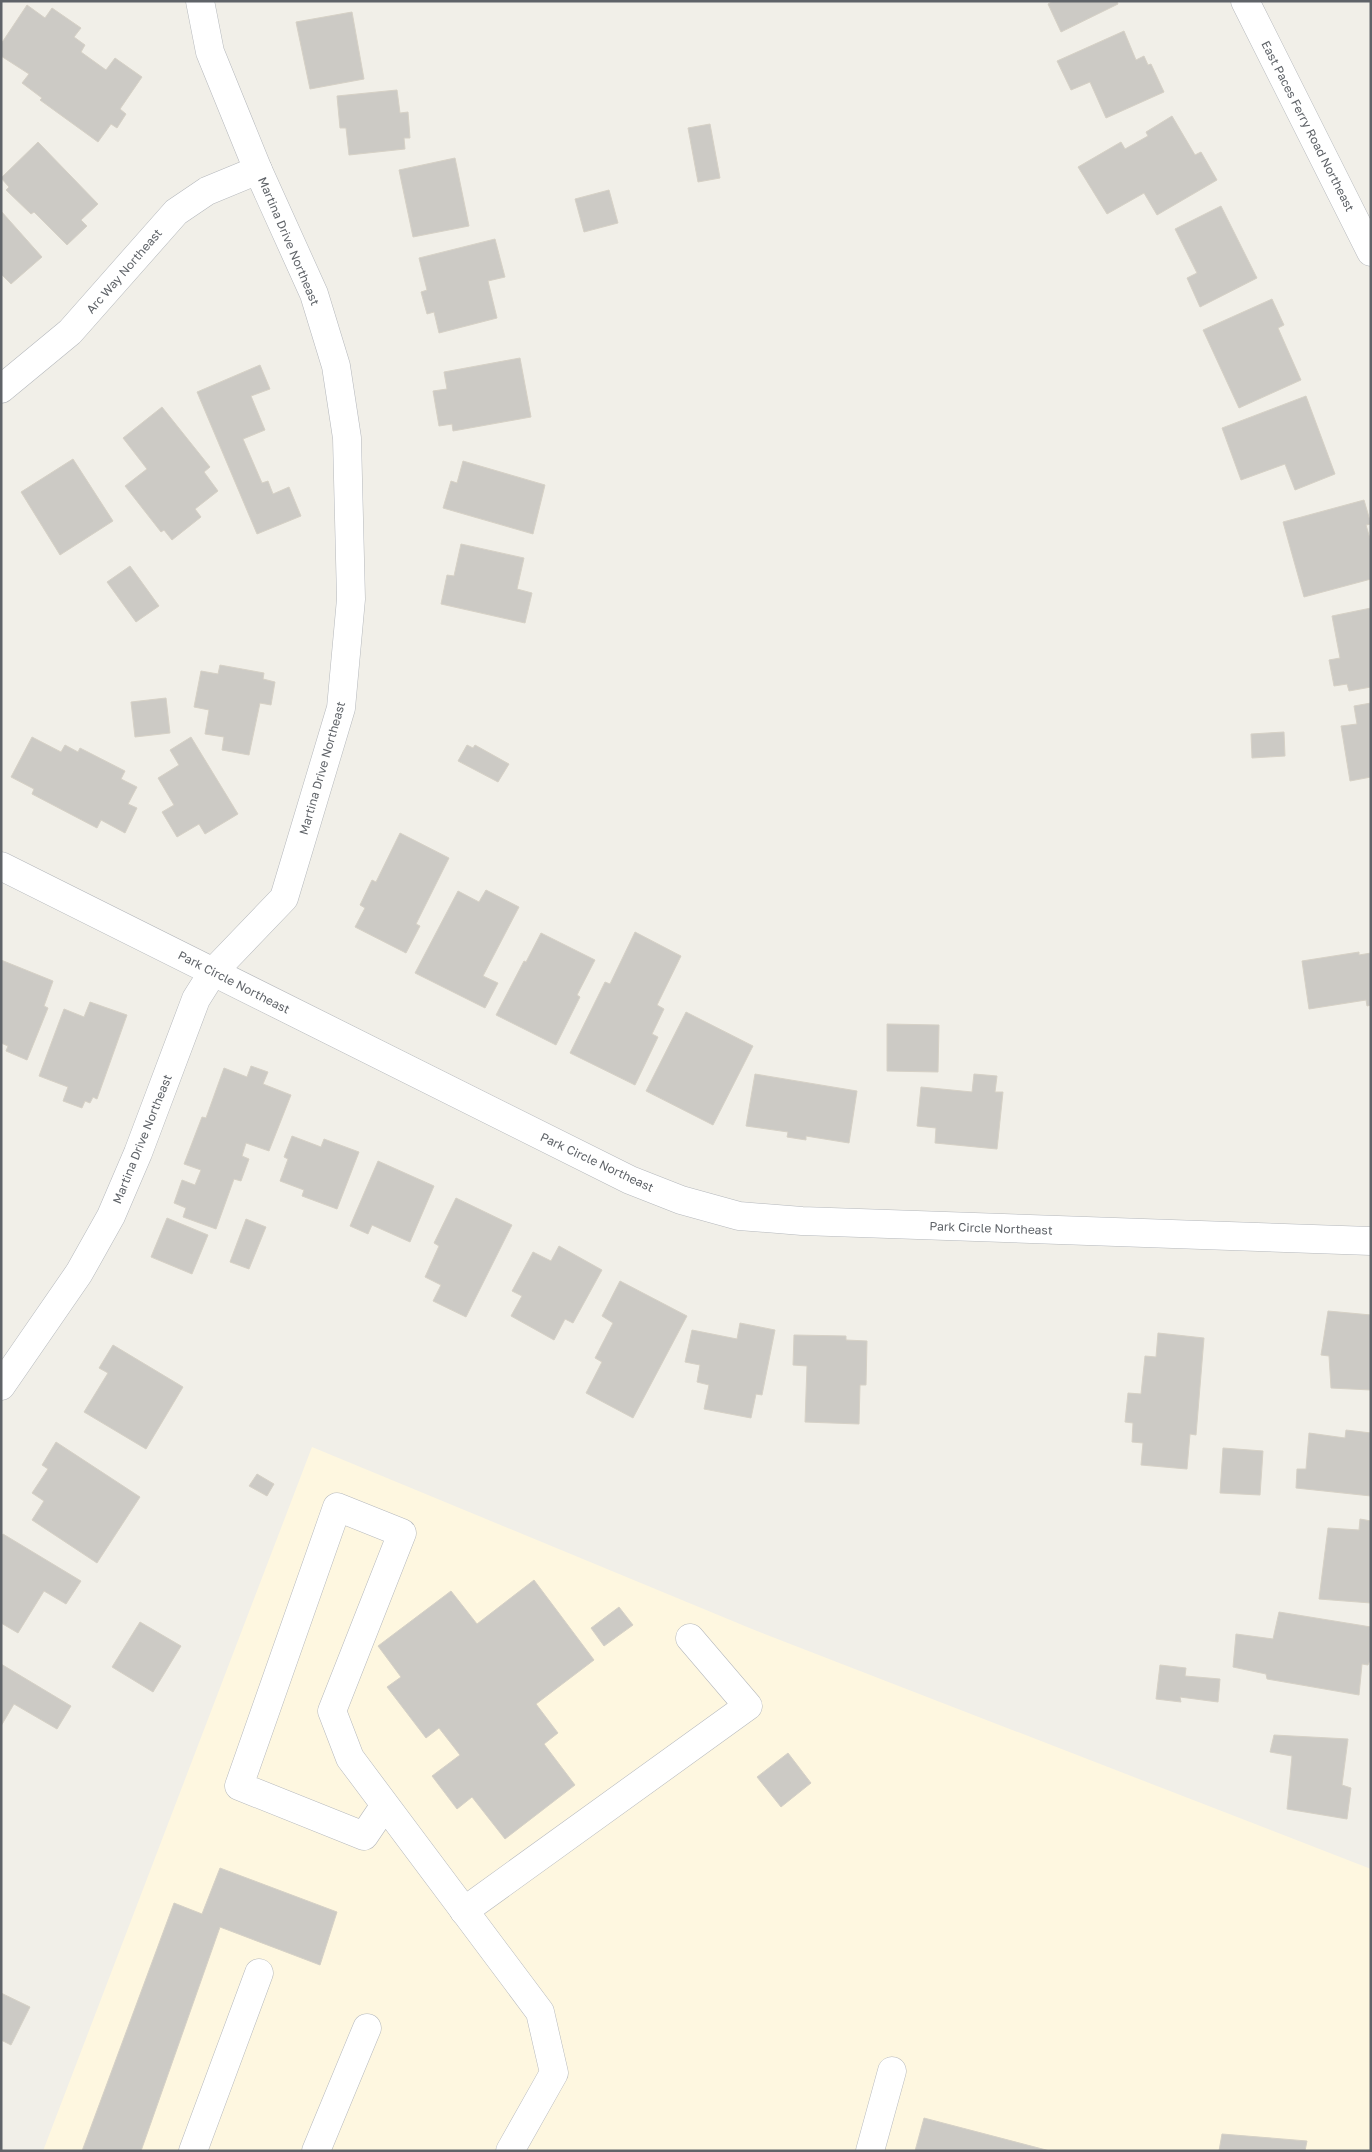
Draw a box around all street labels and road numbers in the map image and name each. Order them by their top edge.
street label: East Paces Ferry Road Northeast [1258,38,1358,214]
street label: Martina Drive Northeast [255,174,323,308]
street label: Arc Way Northeast [83,225,165,317]
street label: Martina Drive Northeast [296,699,348,837]
street label: Park Circle Northeast [176,947,293,1017]
street label: Martina Drive Northeast [109,1072,175,1206]
street label: Park Circle Northeast [538,1129,656,1195]
street label: Park Circle Northeast [929,1218,1053,1238]

